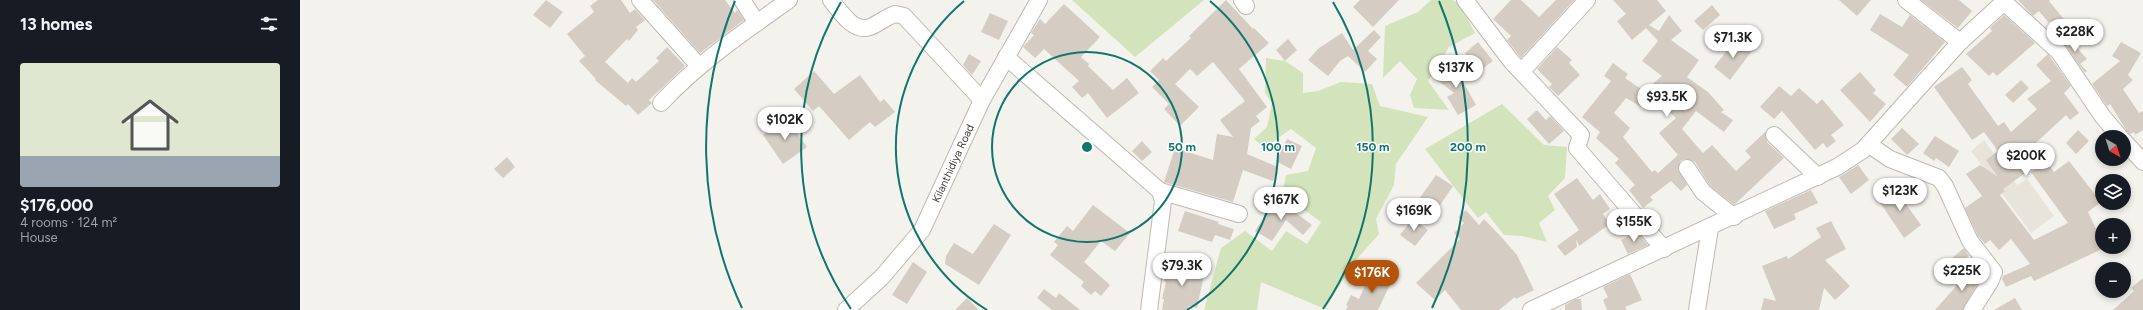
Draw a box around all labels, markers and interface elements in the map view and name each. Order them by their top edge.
icon: filters [258,13,280,35]
text: 13 homes [20,14,92,34]
pin: $228K [2047,19,2103,53]
text: $228K [2056,24,2094,39]
pin: $71.3K [1700,25,1766,59]
text: $71.3K [1713,30,1753,45]
pin: $137K [1428,55,1484,89]
text: $137K [1438,60,1474,75]
pin: $93.5K [1634,84,1700,118]
icon: home [114,89,186,161]
text: $93.5K [1646,89,1688,104]
pin: $102K [757,107,813,141]
text: $102K [766,112,804,127]
street label: Kilanthidiya Road [930,122,977,205]
north arrow [2095,130,2131,166]
map controls [2095,130,2131,298]
centre of rings [1080,140,1094,154]
text: 50 m [1168,140,1196,154]
text: 100 m [1261,140,1295,154]
text: 150 m [1356,140,1390,154]
text: 200 m [1450,140,1486,154]
pin: $200K [1998,143,2054,177]
text: $200K [2006,148,2046,163]
button: layers [2095,174,2131,210]
pin: $123K [1872,178,1928,212]
text: $123K [1882,183,1918,198]
pin: $167K [1253,187,1309,221]
text: $167K [1263,192,1299,207]
text: $176,000 [20,195,93,215]
pin: $169K [1386,198,1442,232]
text: $169K [1396,203,1432,218]
pin: $155K [1606,209,1662,243]
text: $155K [1616,214,1652,229]
text: 4 rooms · 124 m² [20,215,117,230]
button: + [2095,218,2131,254]
text: House [20,230,58,245]
pin: $79.3K [1149,253,1215,287]
text: $79.3K [1161,258,1203,273]
pin: $225K [1934,258,1990,292]
pin: $176K [1344,260,1400,294]
button: − [2095,262,2131,298]
text: $225K [1943,263,1981,278]
text: $176K [1354,265,1390,280]

